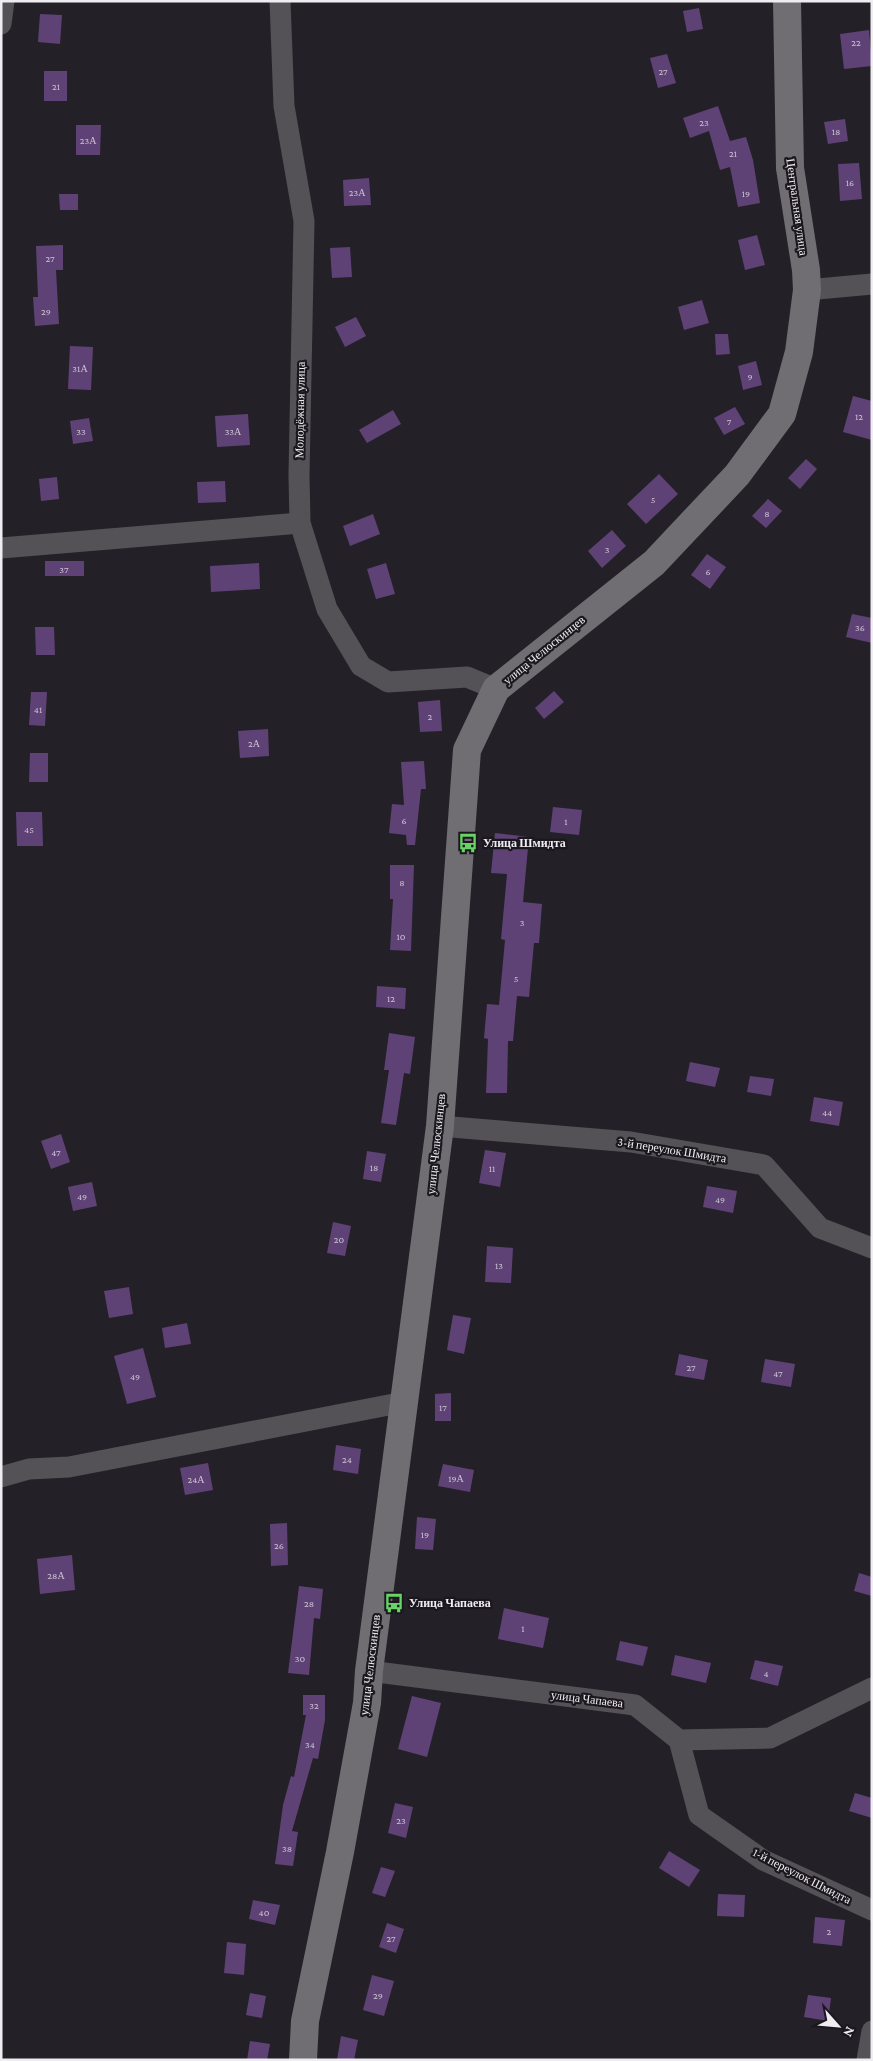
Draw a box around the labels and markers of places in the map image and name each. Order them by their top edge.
bus stop icon: Улица Шмидта [457,832,479,854]
place label: Улица Шмидта [483,836,566,850]
bus stop icon: Улица Чапаева [383,1592,405,1614]
place label: Улица Чапаева [409,1596,491,1610]

